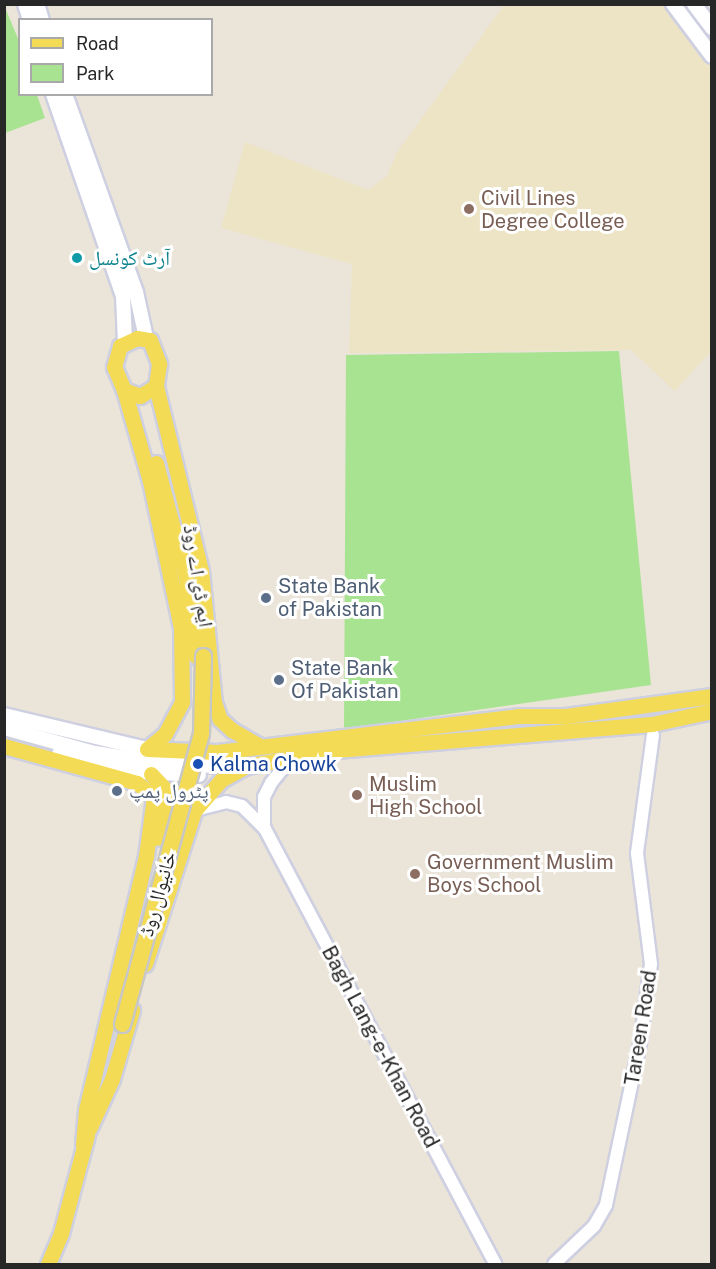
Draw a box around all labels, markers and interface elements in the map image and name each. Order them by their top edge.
legend [18,18,213,96]
text: Road [76,33,119,54]
text: Park [76,63,114,84]
place label: Civil Lines Degree College [481,186,625,233]
marker: Civil Lines Degree College [462,202,476,216]
place label: آرٹ کونسل [89,246,170,270]
marker: آرٹ کونسل [70,251,84,265]
street label: ایم ڈی اے روڈ [178,523,218,629]
place label: State Bank of Pakistan [278,574,382,621]
marker: State Bank of Pakistan [259,591,273,605]
place label: State Bank Of Pakistan [291,656,398,703]
marker: State Bank Of Pakistan [272,673,286,687]
place label: Kalma Chowk [210,752,337,776]
marker: Kalma Chowk [191,757,205,771]
place label: Muslim High School [369,772,482,819]
place label: پٹرول پمپ [129,779,209,803]
marker: پٹرول پمپ [110,784,124,798]
marker: Muslim High School [350,788,364,802]
street label: خانیوال روڈ [135,849,181,939]
place label: Government Muslim Boys School [427,850,614,897]
marker: Government Muslim Boys School [408,867,422,881]
street label: Bagh Lang-e-Khan Road [316,942,444,1152]
street label: Tareen Road [620,969,662,1087]

